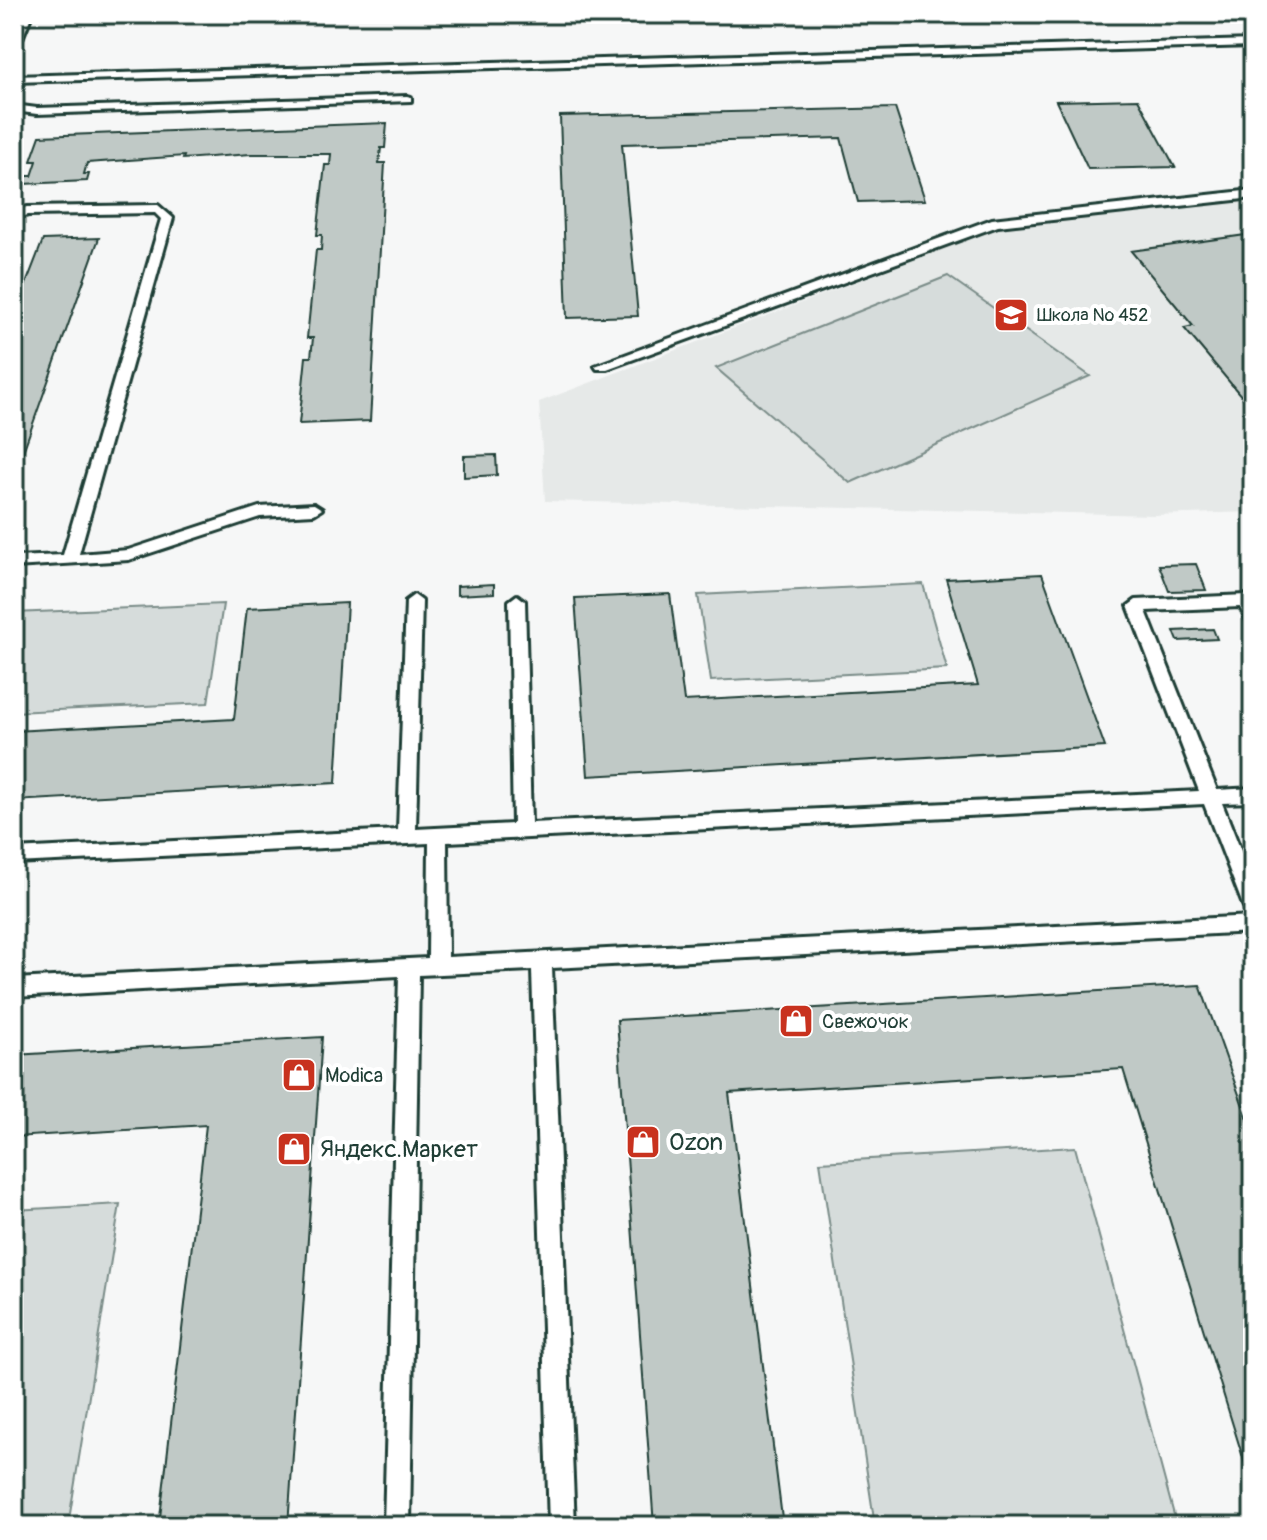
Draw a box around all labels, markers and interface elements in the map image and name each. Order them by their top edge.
school or university icon: Школа № 452 [992,296,1030,334]
place label: Школа № 452 [1037,304,1148,327]
shop icon: Свежочок [777,1002,815,1040]
place label: Свежочок [822,1009,909,1034]
shop icon: Modica [280,1056,318,1094]
place label: Modica [325,1063,383,1088]
shop icon: Ozon [624,1123,662,1161]
place label: Ozon [669,1128,723,1157]
shop icon: Яндекс.Маркет [275,1130,313,1168]
place label: Яндекс.Маркет [320,1135,478,1164]

